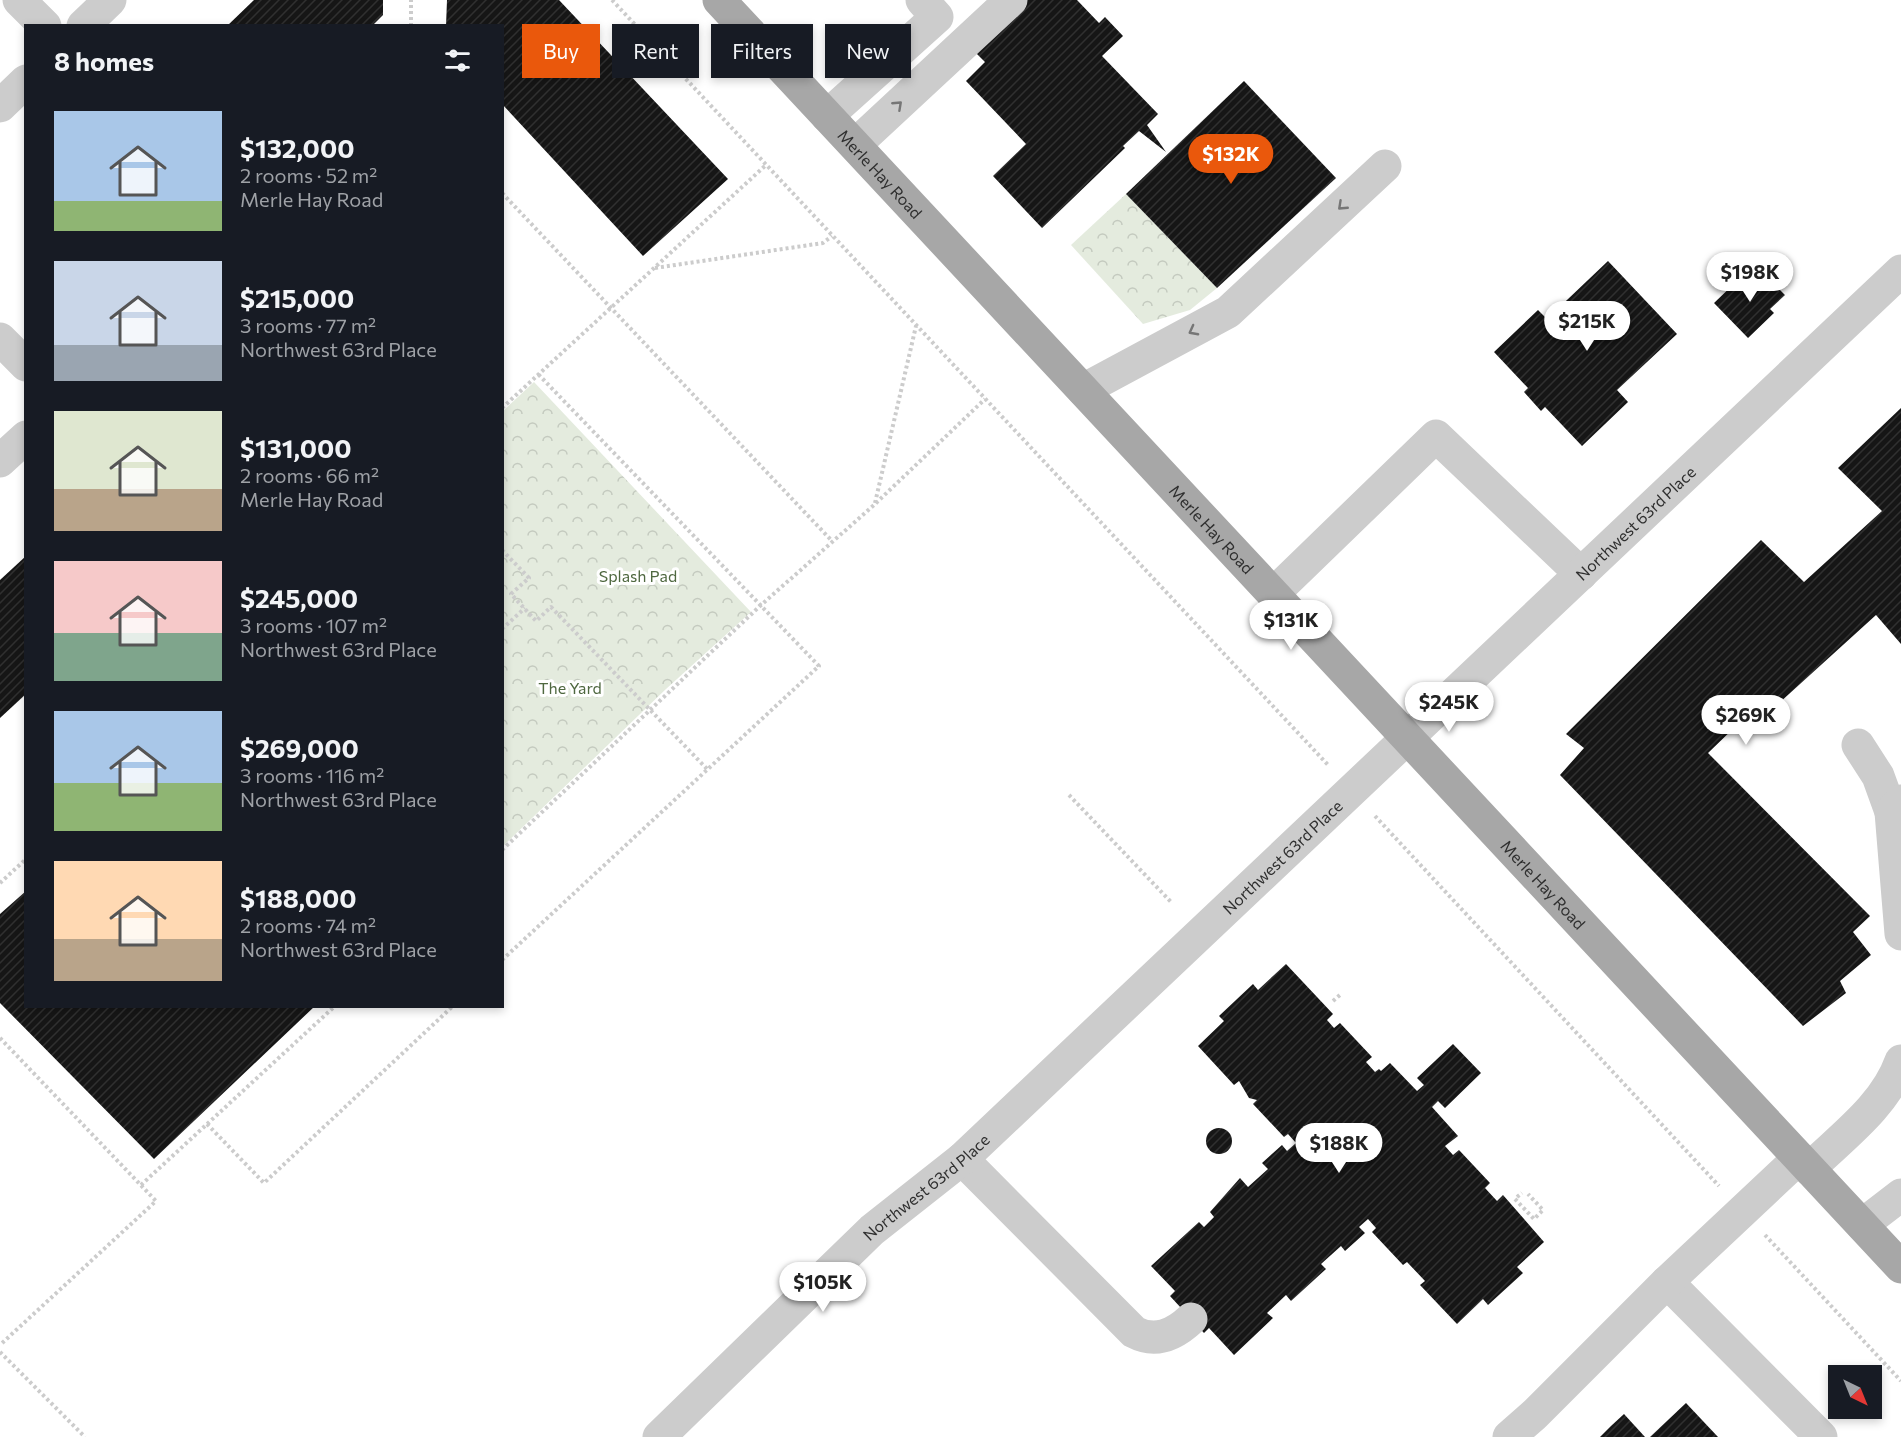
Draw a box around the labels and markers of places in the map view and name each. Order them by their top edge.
pin: $132K [1189,134,1273,185]
pin: $198K [1708,252,1792,303]
pin: $215K [1545,301,1629,352]
pin: $131K [1249,600,1333,651]
pin: $245K [1407,682,1491,733]
pin: $269K [1704,695,1788,746]
pin: $188K [1297,1123,1381,1174]
pin: $105K [781,1262,865,1313]

